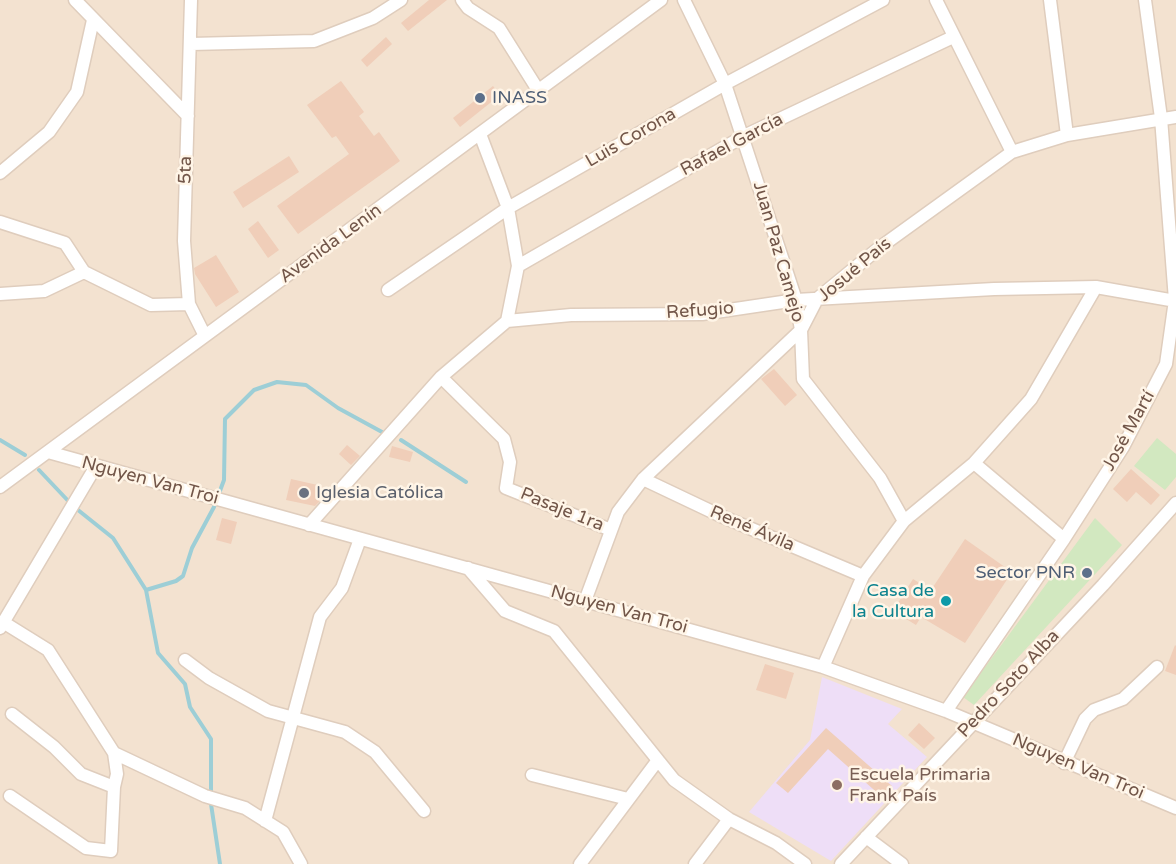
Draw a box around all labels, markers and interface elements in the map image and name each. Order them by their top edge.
place label: INASS [492,87,547,109]
marker: INASS [473,91,487,105]
street label: Luis Corona [582,103,680,173]
street label: Rafael García [677,109,787,181]
street label: 5ta [175,155,197,185]
street label: Juan Paz Camejo [748,179,808,325]
street label: Avenida Lenín [276,200,386,288]
street label: Josué País [814,233,896,307]
street label: Refugio [666,298,734,324]
street label: José Martí [1098,387,1160,475]
street label: Nguyen Van Troi [79,452,221,510]
place label: Iglesia Católica [316,482,444,504]
street label: Pasaje 1ra [517,483,607,537]
marker: Iglesia Católica [297,486,311,500]
street label: René Ávila [706,501,798,557]
place label: Sector PNR [975,562,1075,584]
marker: Sector PNR [1080,566,1094,580]
place label: Casa de la Cultura [852,580,934,622]
street label: Nguyen Van Troi [548,581,690,639]
marker: Casa de la Cultura [939,594,953,608]
street label: Pedro Soto Alba [954,626,1064,742]
street label: Nguyen Van Troi [1009,729,1147,805]
place label: Escuela Primaria Frank País [849,764,990,806]
marker: Escuela Primaria Frank País [830,778,844,792]

